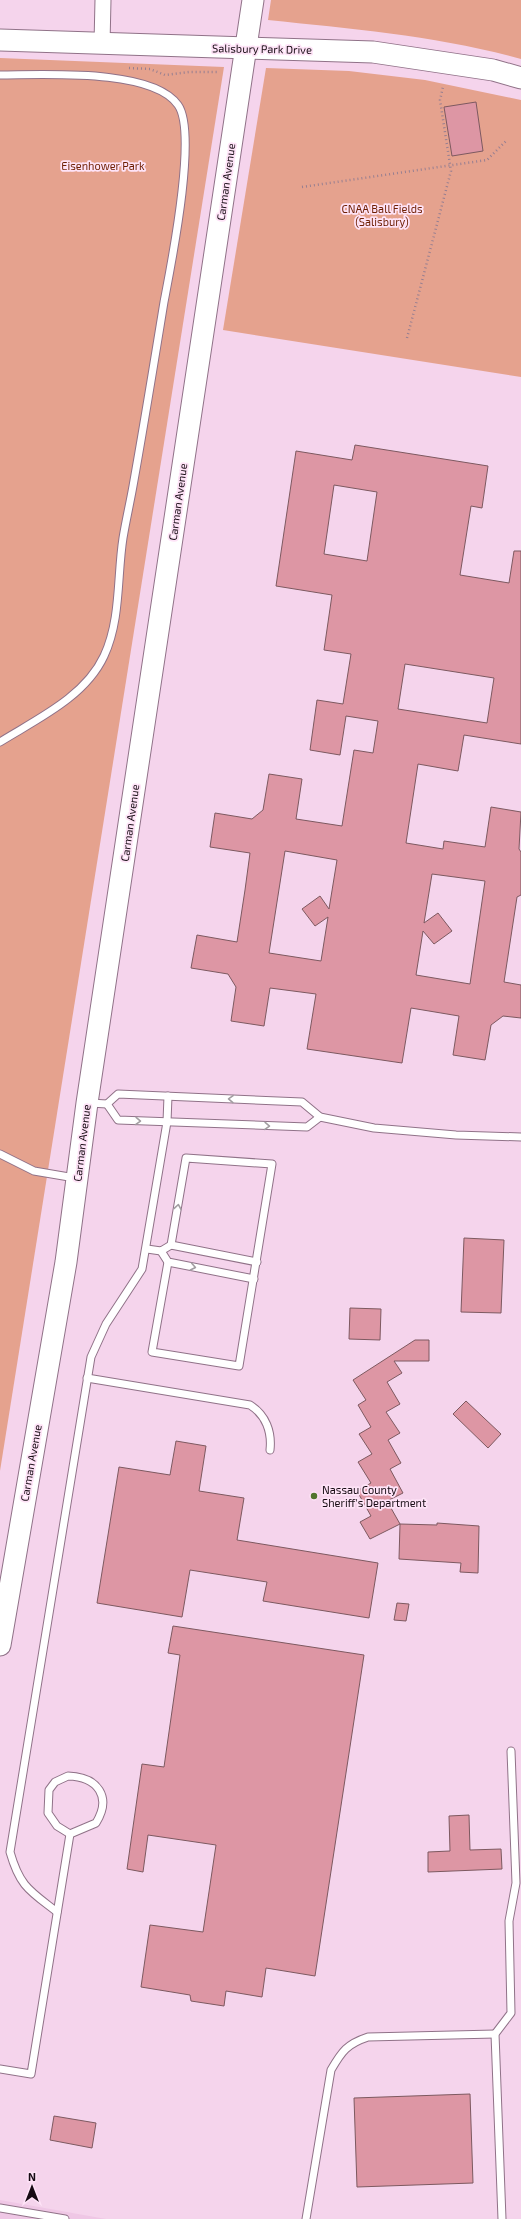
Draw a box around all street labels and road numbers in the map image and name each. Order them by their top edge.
street label: Salisbury Park Drive [212,41,312,56]
street label: Carman Avenue [214,142,237,221]
street label: Carman Avenue [166,462,189,541]
street label: Carman Avenue [118,783,141,862]
street label: Carman Avenue [70,1103,93,1182]
street label: Carman Avenue [17,1423,44,1502]

